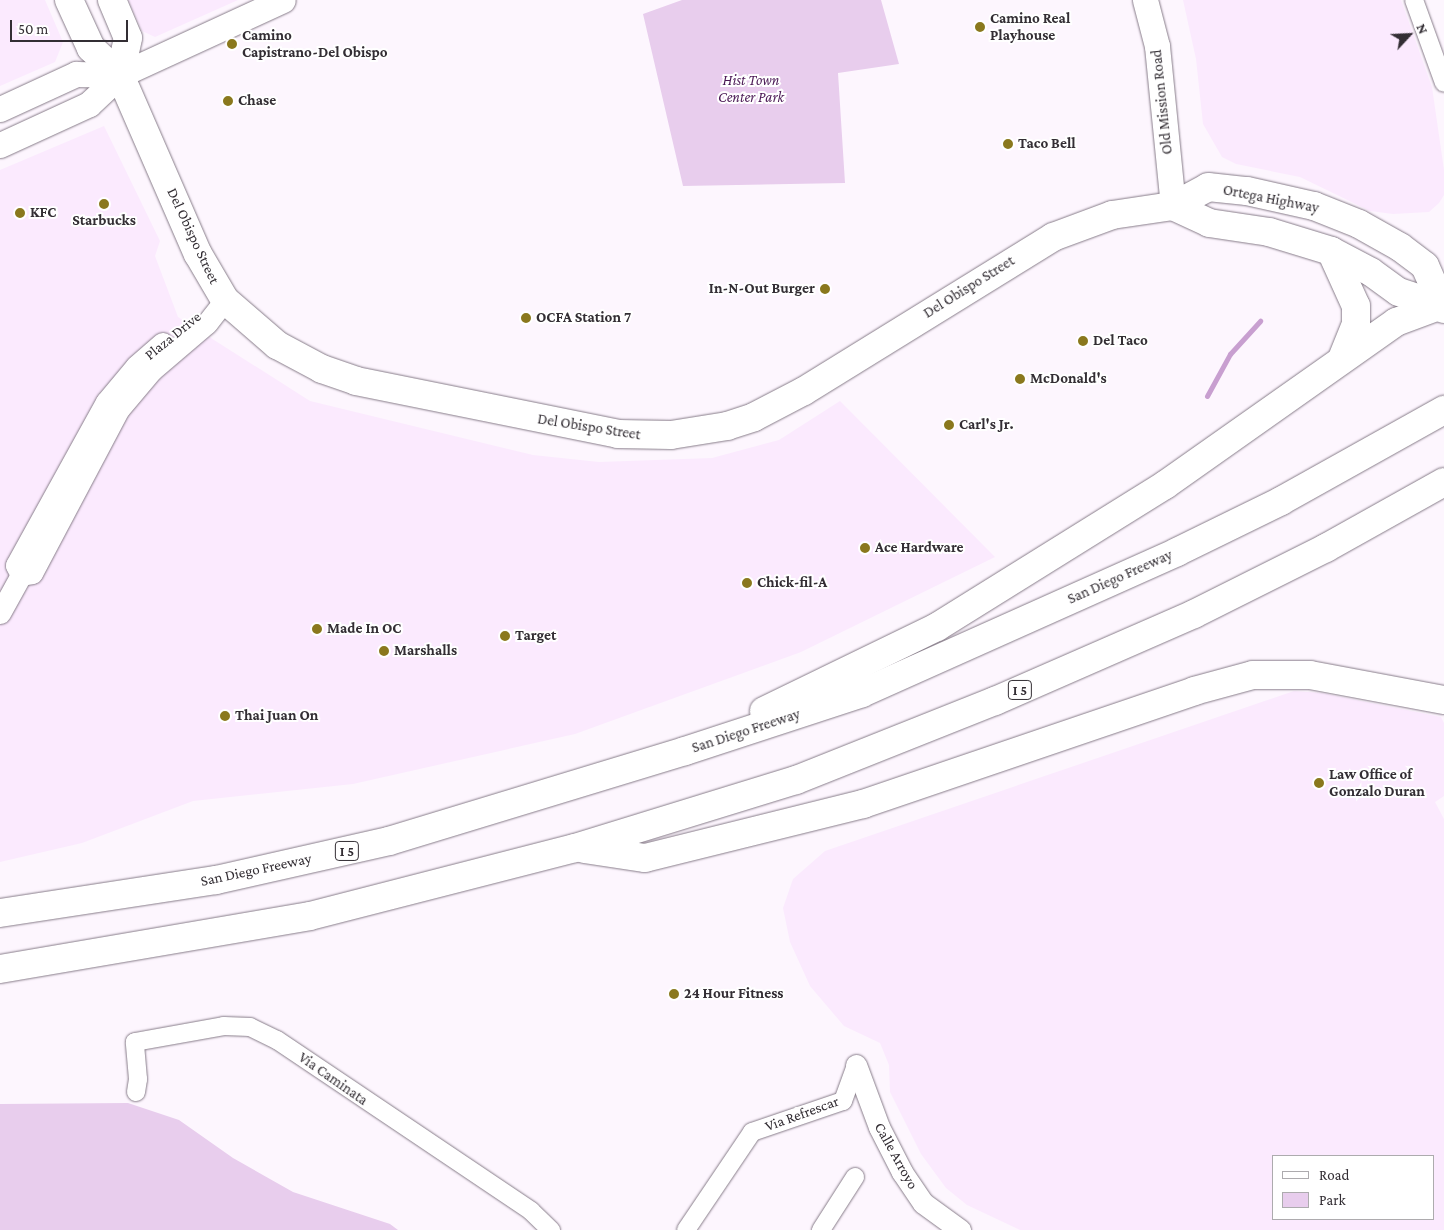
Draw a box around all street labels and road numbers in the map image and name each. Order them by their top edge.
street label: Old Mission Road [1148,49,1176,155]
street label: Ortega Highway [1221,181,1321,217]
street label: Del Obispo Street [163,185,223,287]
street label: Del Obispo Street [920,252,1018,322]
street label: Plaza Drive [141,308,205,364]
street label: Del Obispo Street [536,410,642,444]
street label: San Diego Freeway [1065,546,1175,608]
road number: I 5 [1008,678,1032,702]
street label: San Diego Freeway [690,705,802,757]
road number: I 5 [334,839,360,862]
street label: San Diego Freeway [199,849,313,891]
street label: Via Caminata [295,1049,371,1109]
street label: Via Refrescar [763,1092,841,1136]
street label: Calle Arroyo [870,1119,922,1193]

